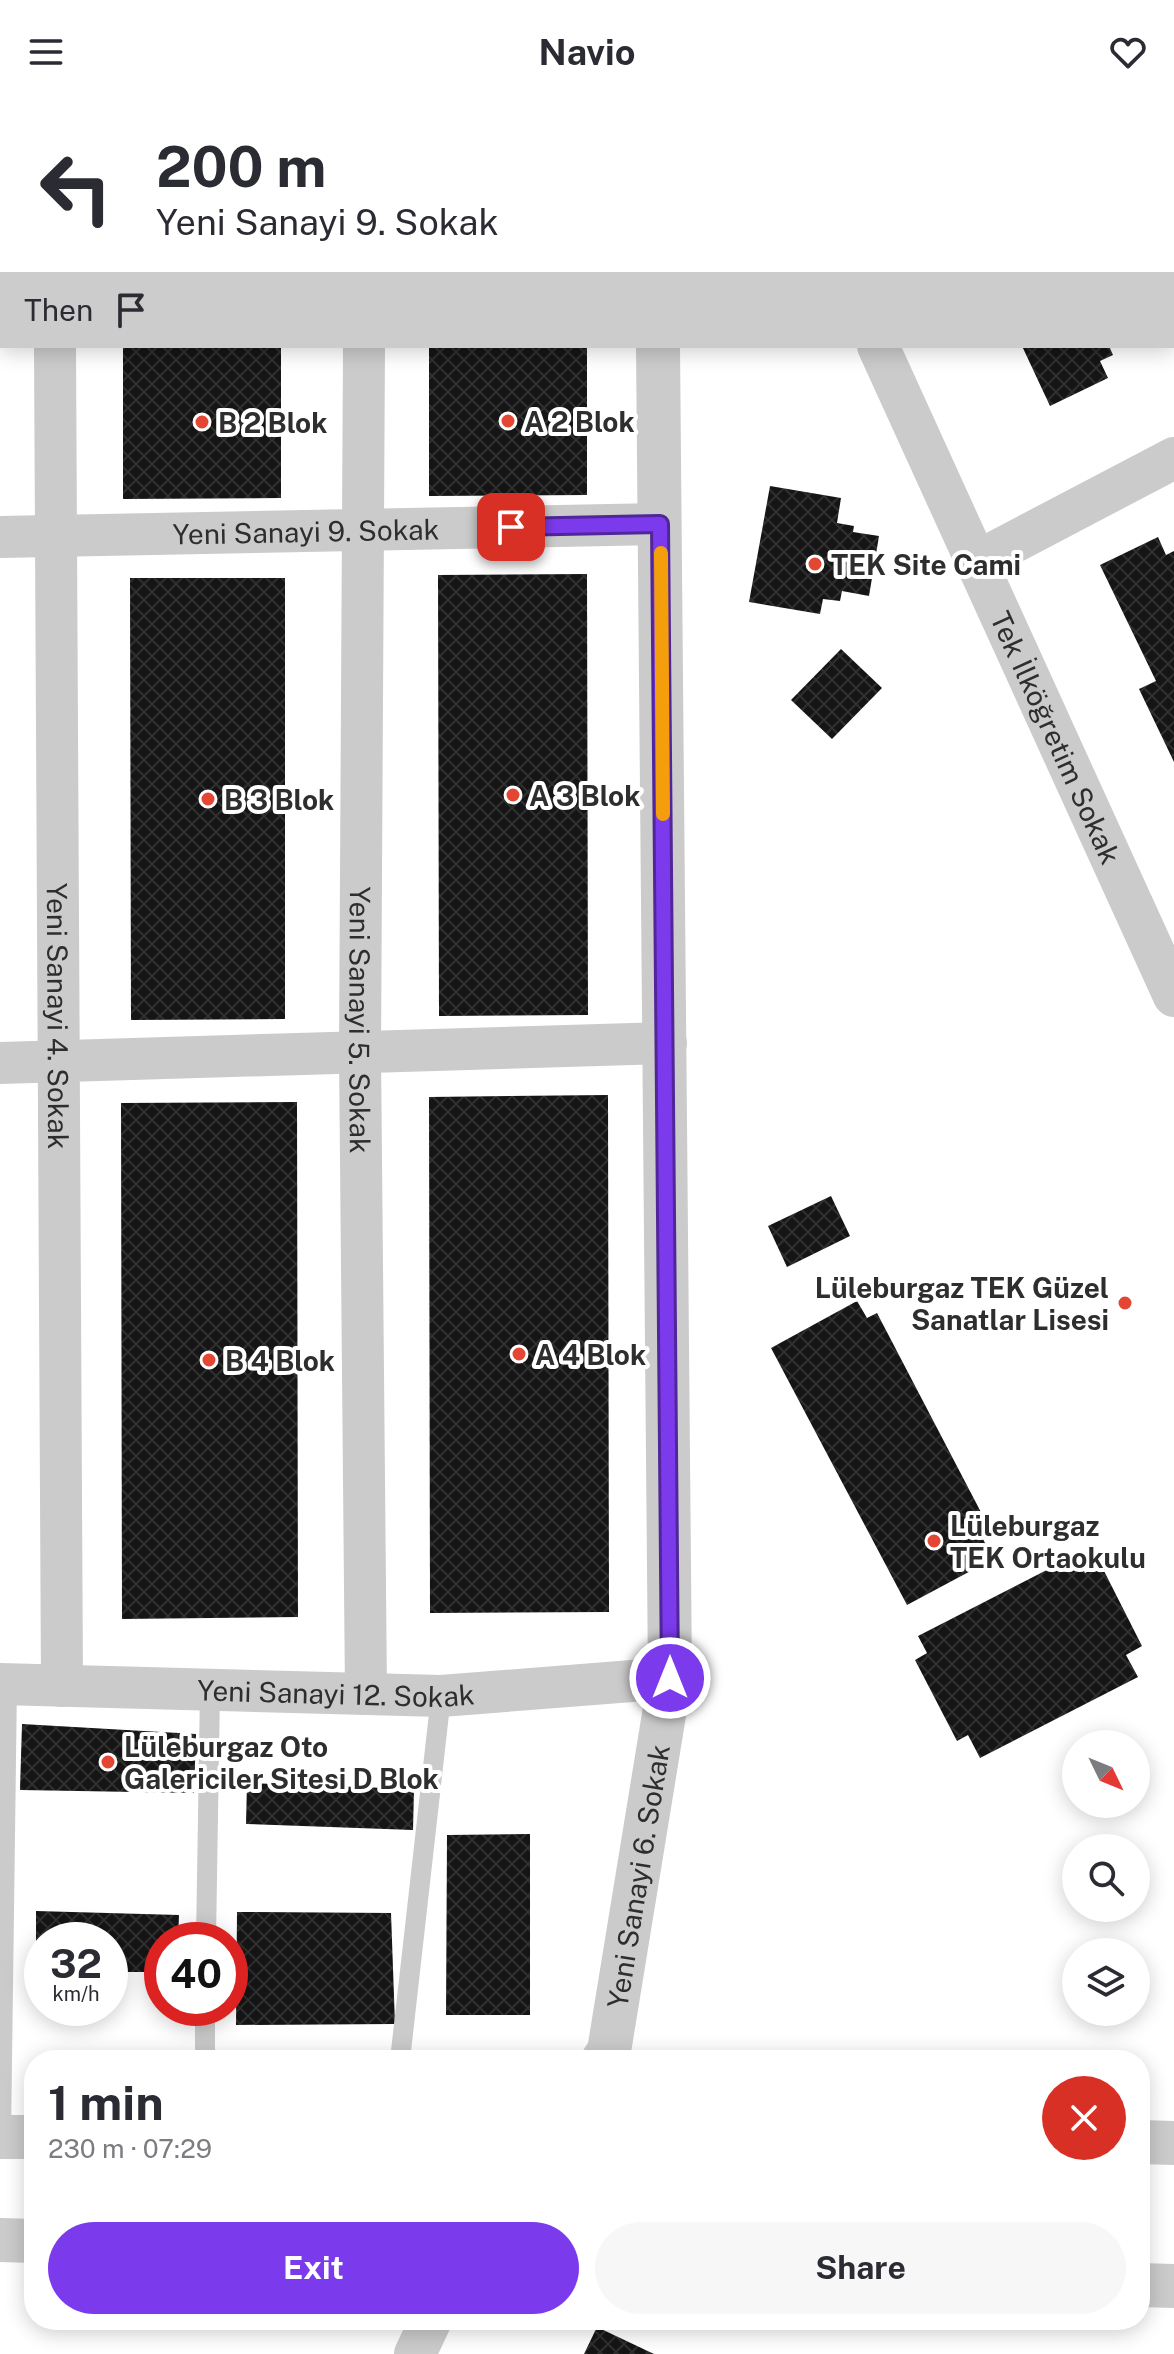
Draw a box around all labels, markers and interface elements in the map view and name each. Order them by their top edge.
icon: menu [24,30,68,74]
icon: heart [1106,30,1150,74]
text: Navio [539,31,635,73]
text: 200 m [156,134,326,200]
icon: left [24,136,128,240]
text: Yeni Sanayi 9. Sokak [156,201,499,243]
icon: arrive [109,288,153,332]
text: Then [24,292,93,328]
place label: A 2 Blok [524,405,635,438]
place label: B 2 Blok [218,406,327,439]
marker: A 2 Blok [499,412,517,430]
marker: B 2 Blok [193,413,211,431]
pin [477,493,545,561]
icon: arrive [489,505,533,549]
street label: Yeni Sanayi 9. Sokak [172,512,440,550]
place label: TEK Site Cami [831,548,1021,581]
marker: TEK Site Cami [806,555,824,573]
street label: Tek İlköğretim Sokak [984,606,1128,869]
place label: A 3 Blok [529,779,640,812]
place label: B 3 Blok [224,783,334,816]
marker: A 3 Blok [504,786,522,804]
marker: B 3 Blok [199,790,217,808]
street label: Yeni Sanayi 4. Sokak [41,883,76,1149]
street label: Yeni Sanayi 5. Sokak [343,886,377,1154]
place label: Lüleburgaz TEK Güzel Sanatlar Lisesi [815,1271,1109,1336]
marker: Lüleburgaz TEK Güzel Sanatlar Lisesi [1116,1294,1134,1312]
place label: A 4 Blok [535,1338,646,1371]
place label: B 4 Blok [225,1344,335,1377]
marker: A 4 Blok [510,1345,528,1363]
marker: B 4 Blok [200,1351,218,1369]
place label: Lüleburgaz TEK Ortaokulu [950,1509,1146,1574]
marker: Lüleburgaz TEK Ortaokulu [925,1532,943,1550]
position arrow [628,1636,712,1720]
street label: Yeni Sanayi 12. Sokak [197,1673,476,1713]
place label: Lüleburgaz Oto Galericiler Sitesi D Blok [124,1730,439,1795]
north arrow [1062,1730,1150,1818]
map controls [1062,1730,1150,2026]
street label: Yeni Sanayi 6. Sokak [600,1742,675,2010]
marker: Lüleburgaz Oto Galericiler Sitesi D Blok [99,1753,117,1771]
button: search [1062,1834,1150,1922]
speed limit sign: 40 [144,1922,248,2026]
button: layers [1062,1938,1150,2026]
text: 32 [50,1940,102,1987]
text: km/h [52,1982,100,2006]
text: 1 min [48,2074,164,2131]
button: close [1042,2076,1126,2160]
text: 230 m · 07:29 [48,2133,212,2164]
button: Exit [48,2222,579,2314]
button: Share [595,2222,1126,2314]

